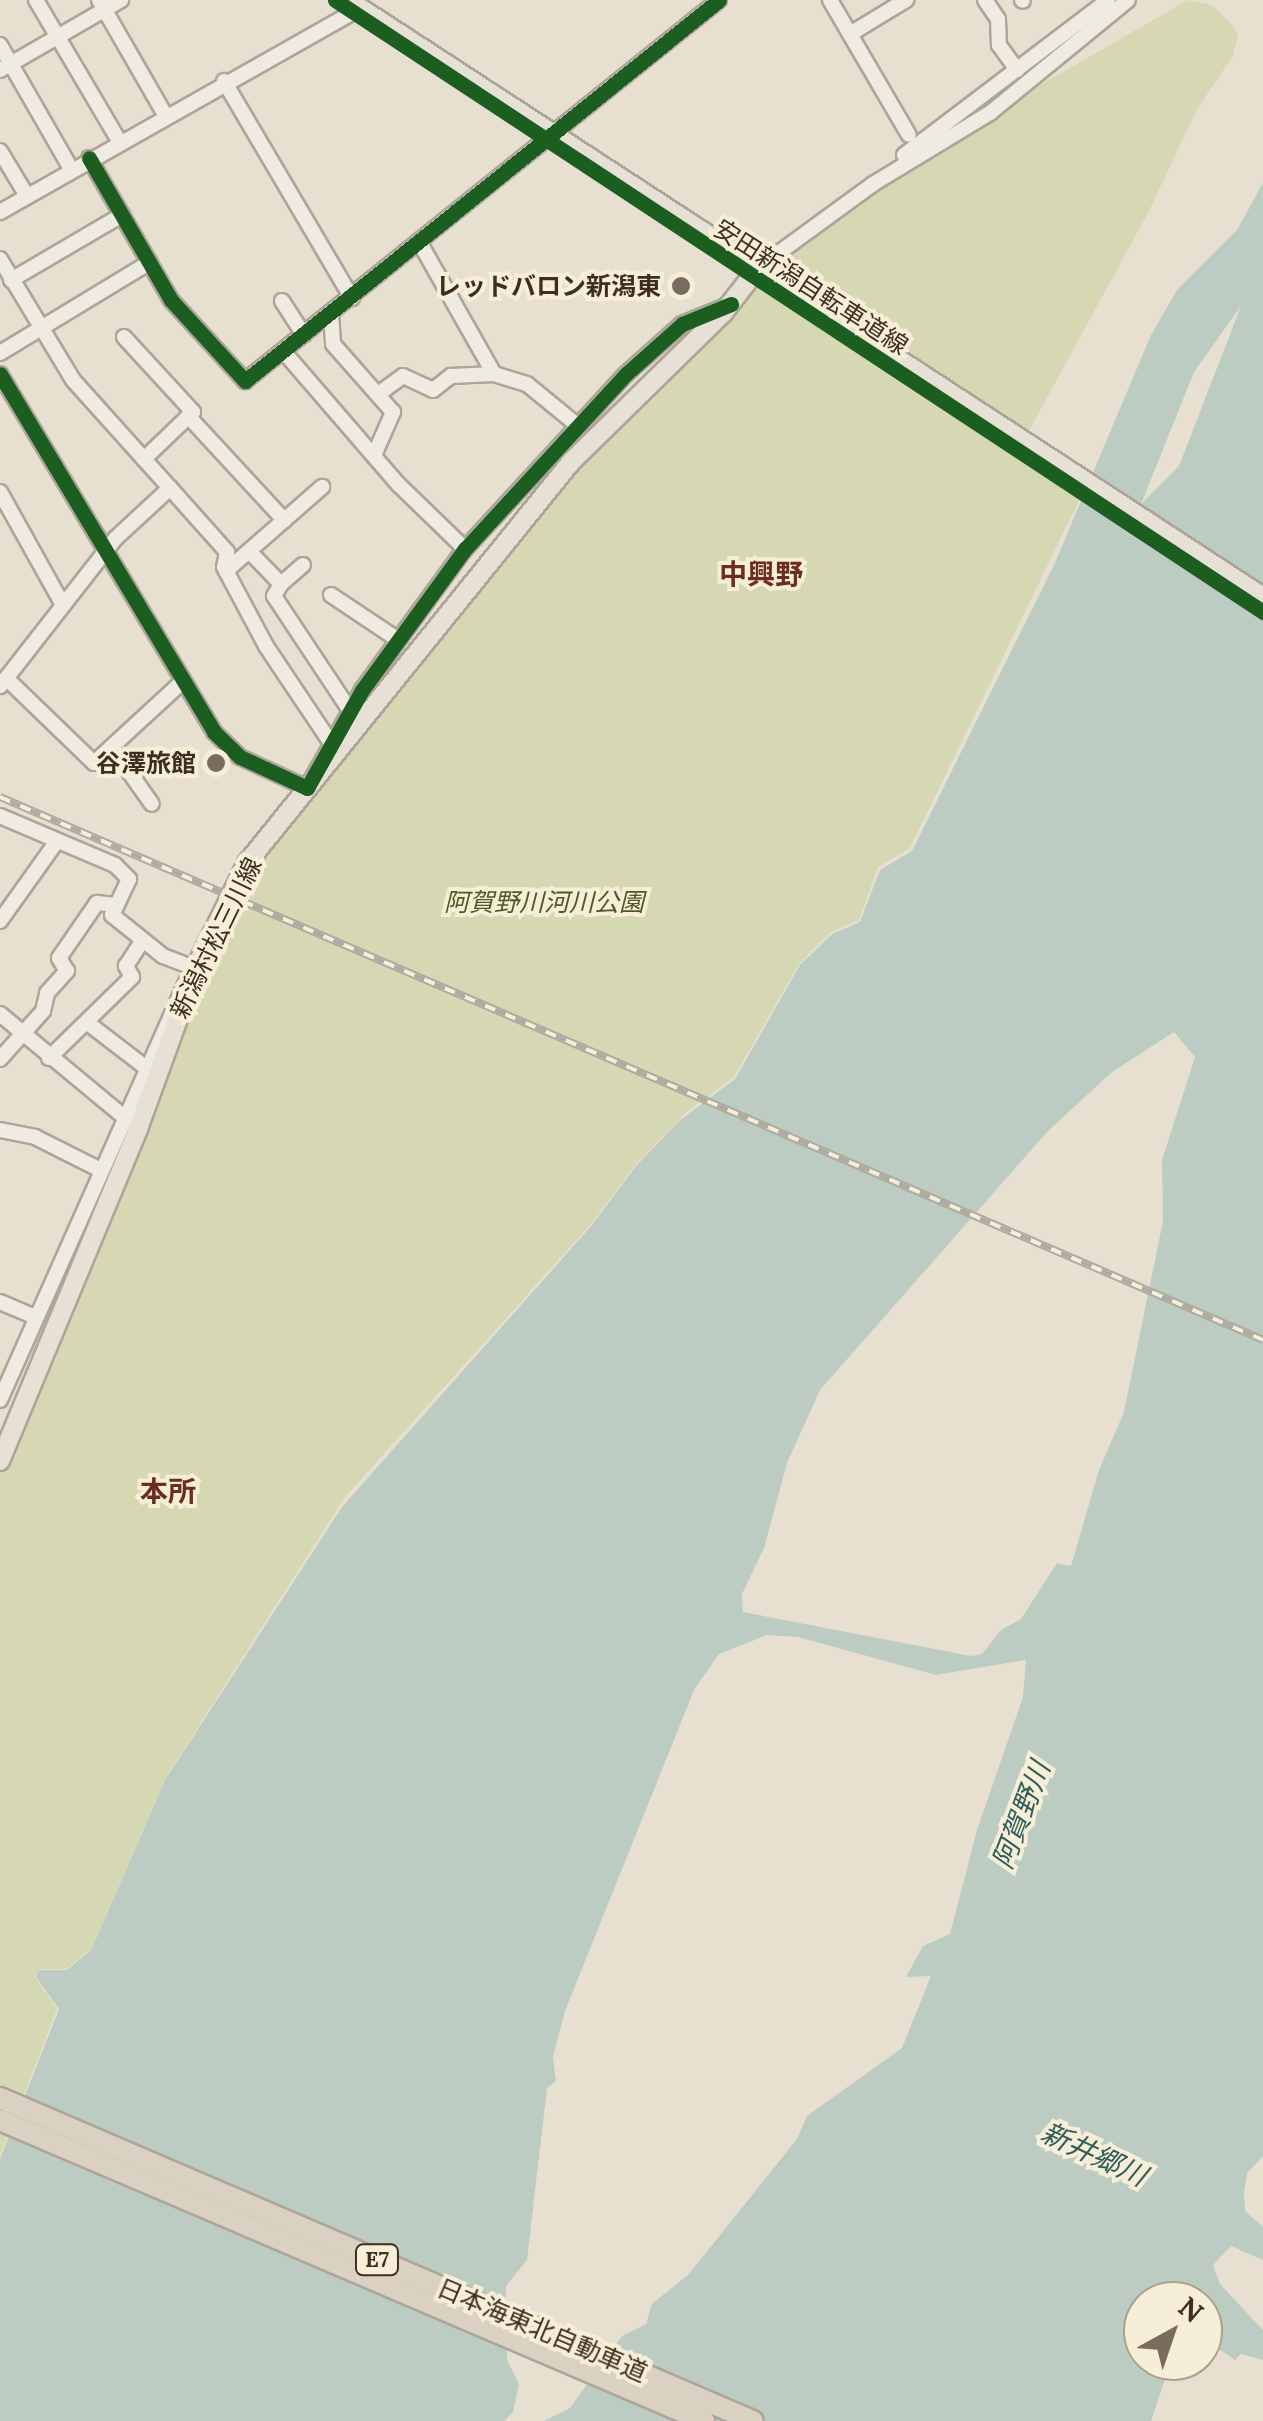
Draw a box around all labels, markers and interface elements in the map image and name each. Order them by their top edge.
street label: 安田新潟自転車道線 [708,213,914,361]
place label: レッドバロン新潟東 [436,271,661,301]
marker: レッドバロン新潟東 [670,275,692,297]
district label: 中興野 [719,557,803,591]
place label: 谷澤旅館 [96,748,196,778]
marker: 谷澤旅館 [205,752,227,774]
street label: 新潟村松三川線 [164,853,268,1023]
park label: 阿賀野川河川公園 [444,887,644,917]
district label: 本所 [140,1474,196,1508]
water label: 阿賀野川 [985,1757,1057,1873]
water label: 新井郷川 [1036,2115,1152,2193]
road number: E7 [354,2243,400,2277]
street label: 日本海東北自動車道 [433,2272,651,2388]
north arrow [1123,2281,1223,2381]
text: N [1171,2289,1211,2330]

